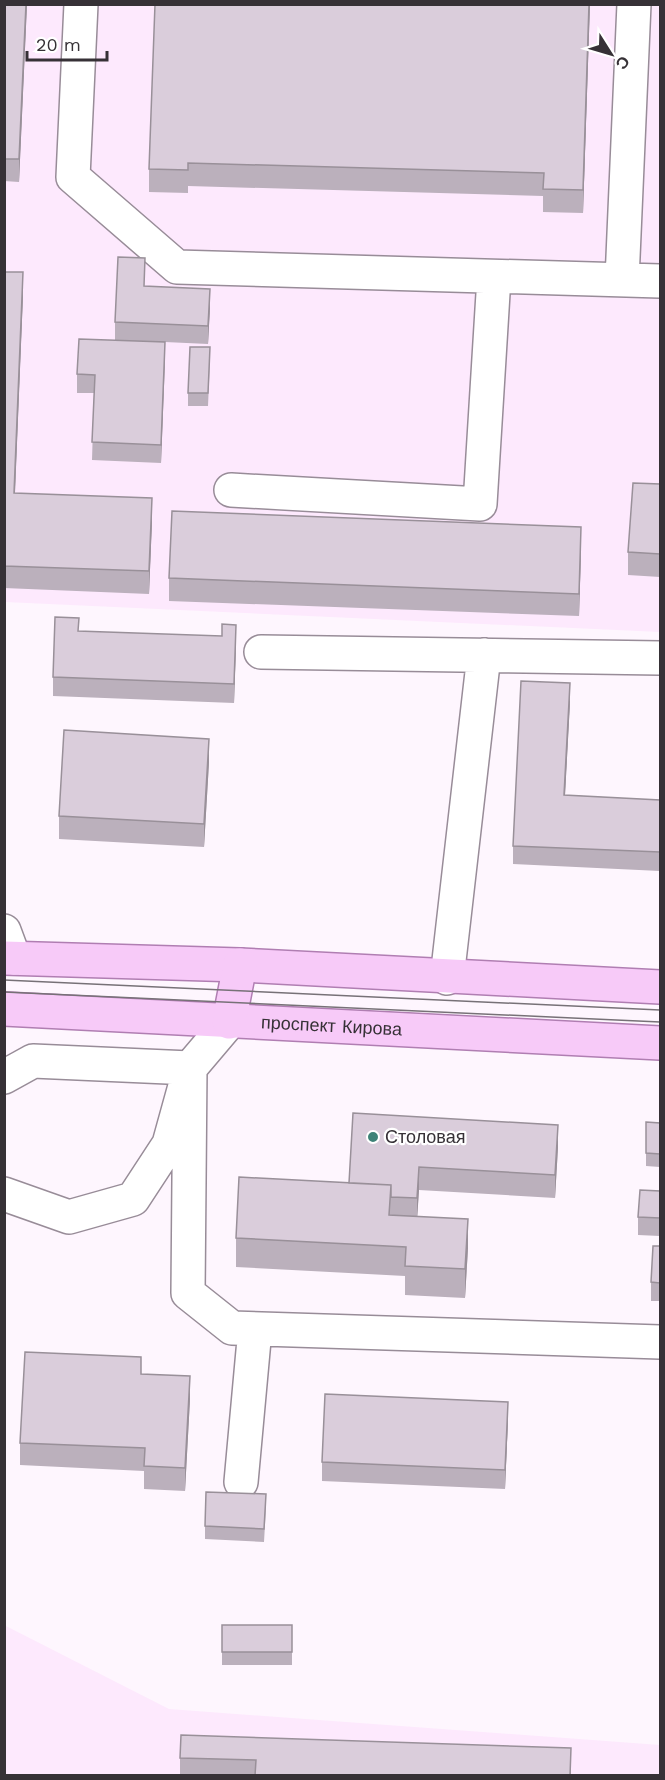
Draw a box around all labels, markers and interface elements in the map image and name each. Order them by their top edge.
scale bar [27,24,106,62]
north arrow [581,24,641,84]
text: 20 m [36,34,81,55]
text: С [611,52,634,73]
street label: проспект Кирова [261,1011,404,1040]
place label: Столовая [385,1126,466,1147]
marker: Столовая [366,1130,380,1144]

